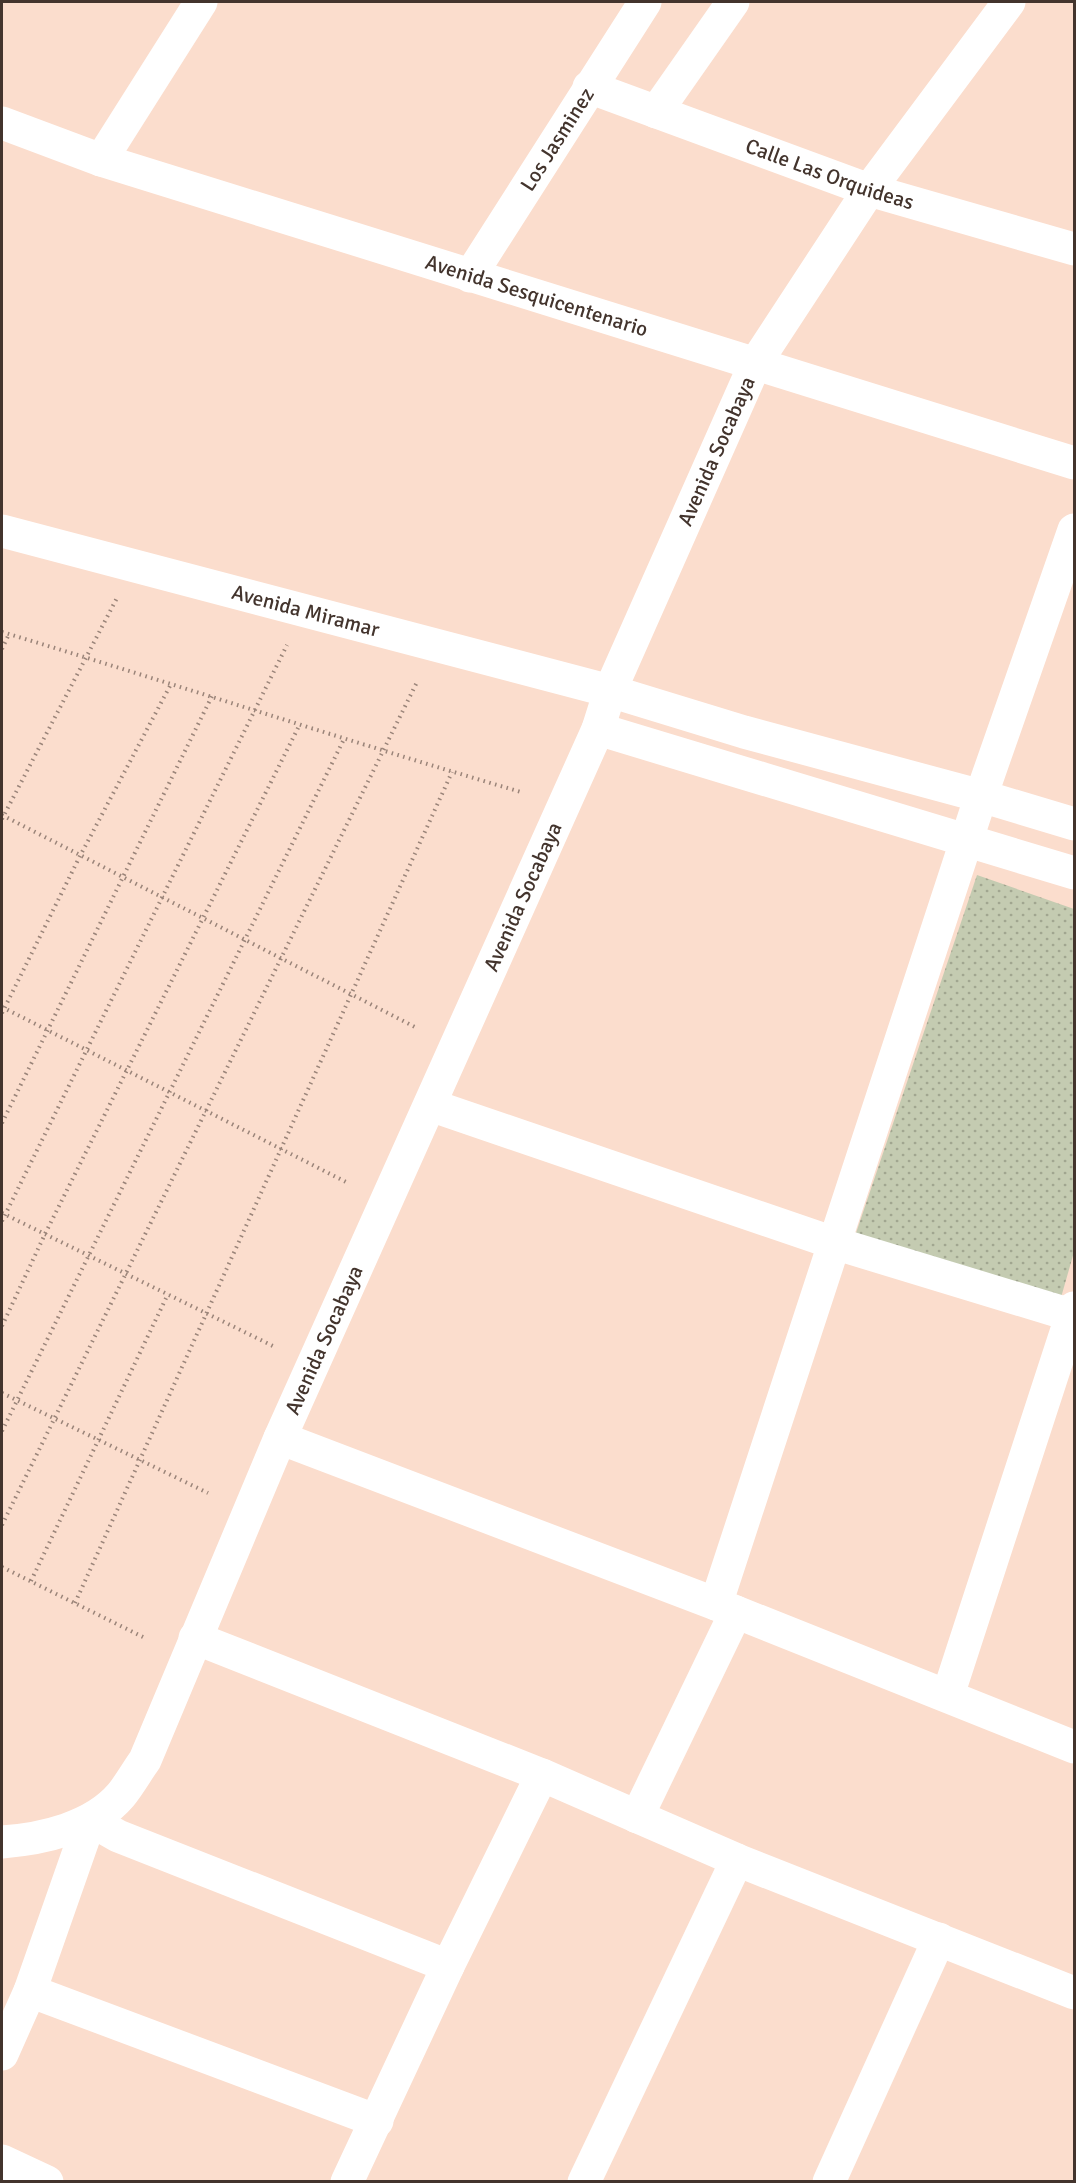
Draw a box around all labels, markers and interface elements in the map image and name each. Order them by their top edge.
street label: Los Jasminez [515,83,600,196]
street label: Calle Las Orquideas [742,133,917,215]
street label: Avenida Sesquicentenario [422,249,651,343]
street label: Avenida Socabaya [672,372,761,530]
street label: Avenida Miramar [229,579,383,643]
street label: Avenida Socabaya [478,818,568,975]
street label: Avenida Socabaya [279,1261,369,1419]

